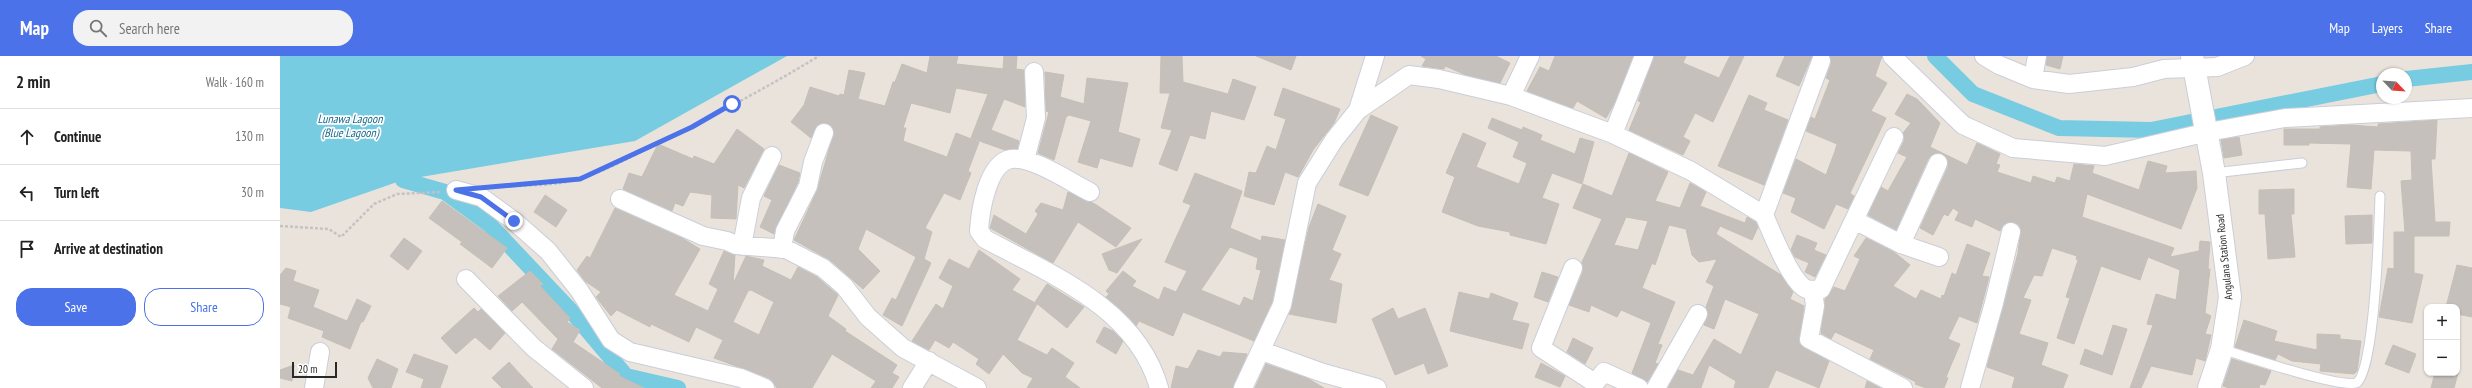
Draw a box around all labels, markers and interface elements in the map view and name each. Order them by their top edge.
search box [73,10,353,46]
text: Map [20,16,49,40]
icon: search [87,17,109,39]
text: Search here [119,19,180,38]
text: Map [2329,19,2350,37]
text: Layers [2372,19,2403,37]
text: Share [2425,19,2452,37]
north arrow [2376,68,2412,104]
text: 2 min [16,71,50,93]
text: Walk · 160 m [206,74,264,91]
route start [723,95,741,113]
water label: Lunawa Lagoon (Blue Lagoon) [318,111,383,140]
icon: ahead [16,126,38,148]
text: Continue [54,127,101,146]
text: 130 m [235,128,264,145]
icon: left [16,182,38,204]
text: Turn left [54,183,99,202]
text: 30 m [241,184,264,201]
route end [505,212,523,230]
street label: Angulana Station Road [2213,213,2235,301]
icon: arrive [16,238,38,260]
text: Arrive at destination [54,239,163,258]
button: Save [16,288,136,326]
button: Share [144,288,264,326]
map controls [2424,304,2460,376]
button: + [2424,304,2460,340]
button: − [2424,340,2460,376]
scale bar [292,360,337,379]
text: 20 m [298,362,317,376]

